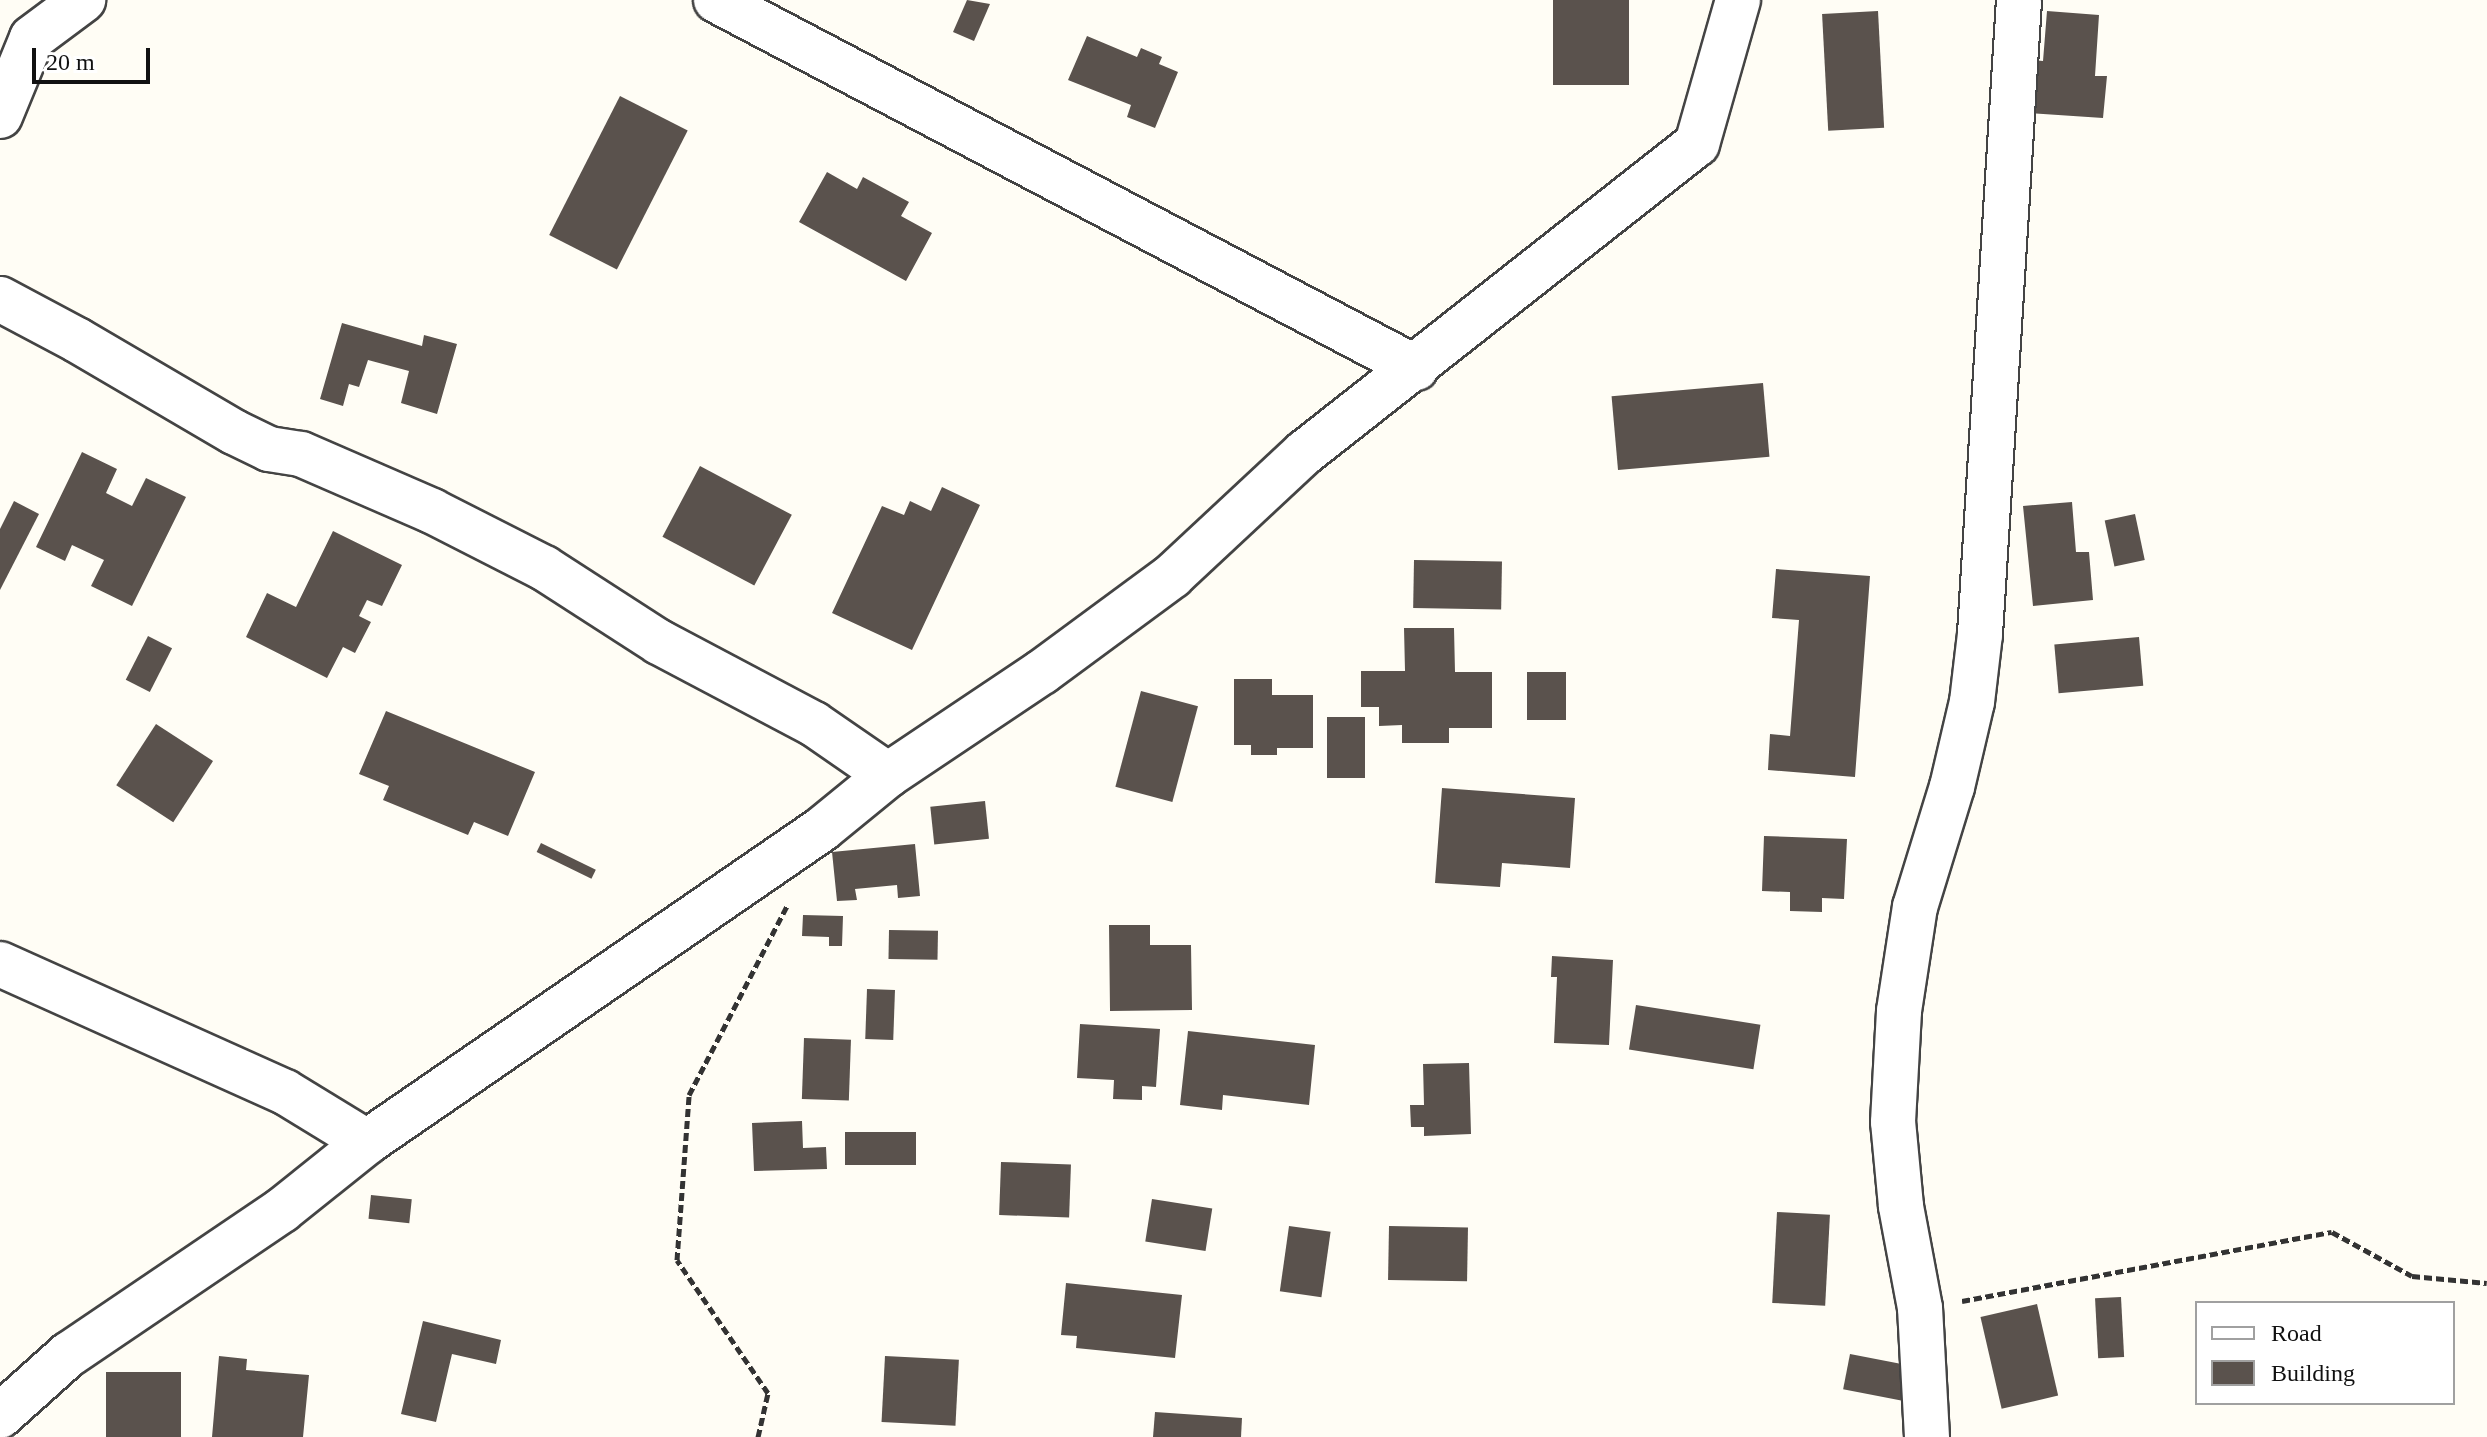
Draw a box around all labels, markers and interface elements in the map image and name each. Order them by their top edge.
scale bar [36,32,154,82]
text: 20 m [46,49,95,75]
legend [2195,1301,2455,1405]
text: Road [2271,1320,2322,1346]
text: Building [2271,1360,2355,1386]

